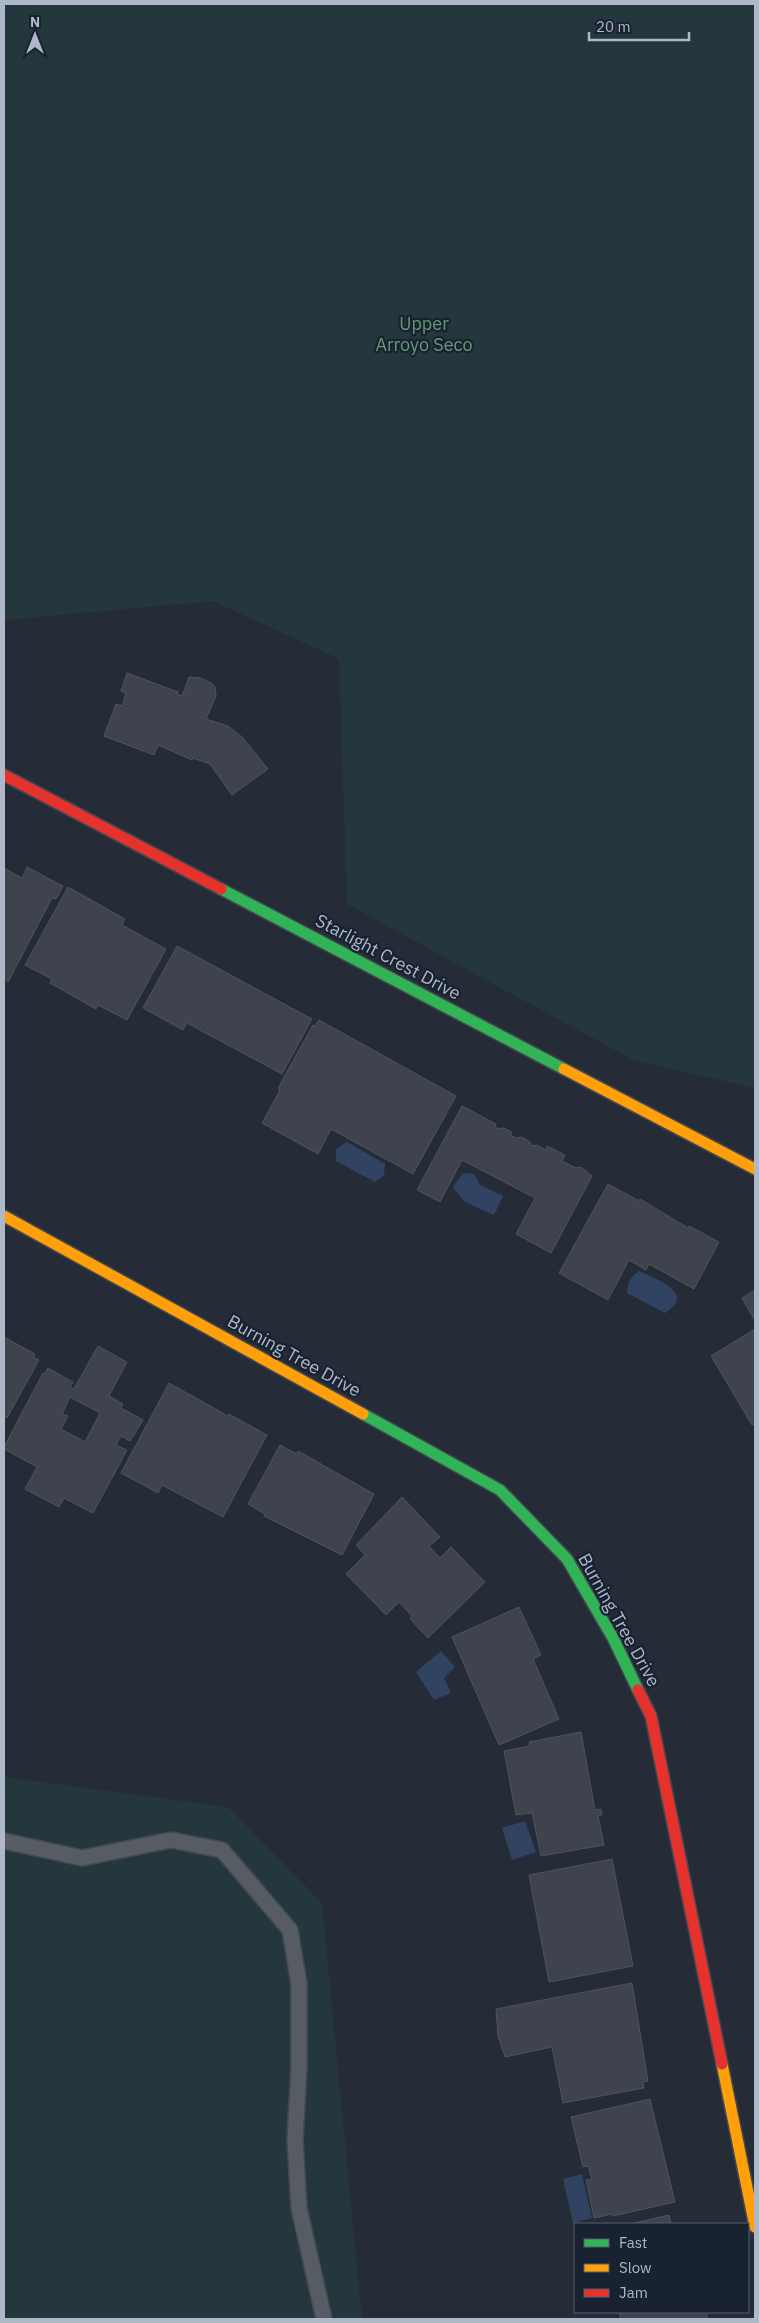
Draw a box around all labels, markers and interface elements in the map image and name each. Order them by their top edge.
north arrow [10,10,60,60]
scale bar [589,10,689,42]
text: N [30,13,40,31]
text: 20 m [596,17,631,36]
park label: Upper Arroyo Seco [375,312,473,356]
street label: Starlight Crest Drive [312,909,465,1005]
street label: Burning Tree Drive [223,1309,365,1402]
street label: Burning Tree Drive [573,1549,666,1691]
legend [574,2223,749,2313]
text: Fast [619,2233,647,2252]
text: Slow [619,2258,652,2277]
text: Jam [619,2283,648,2302]

